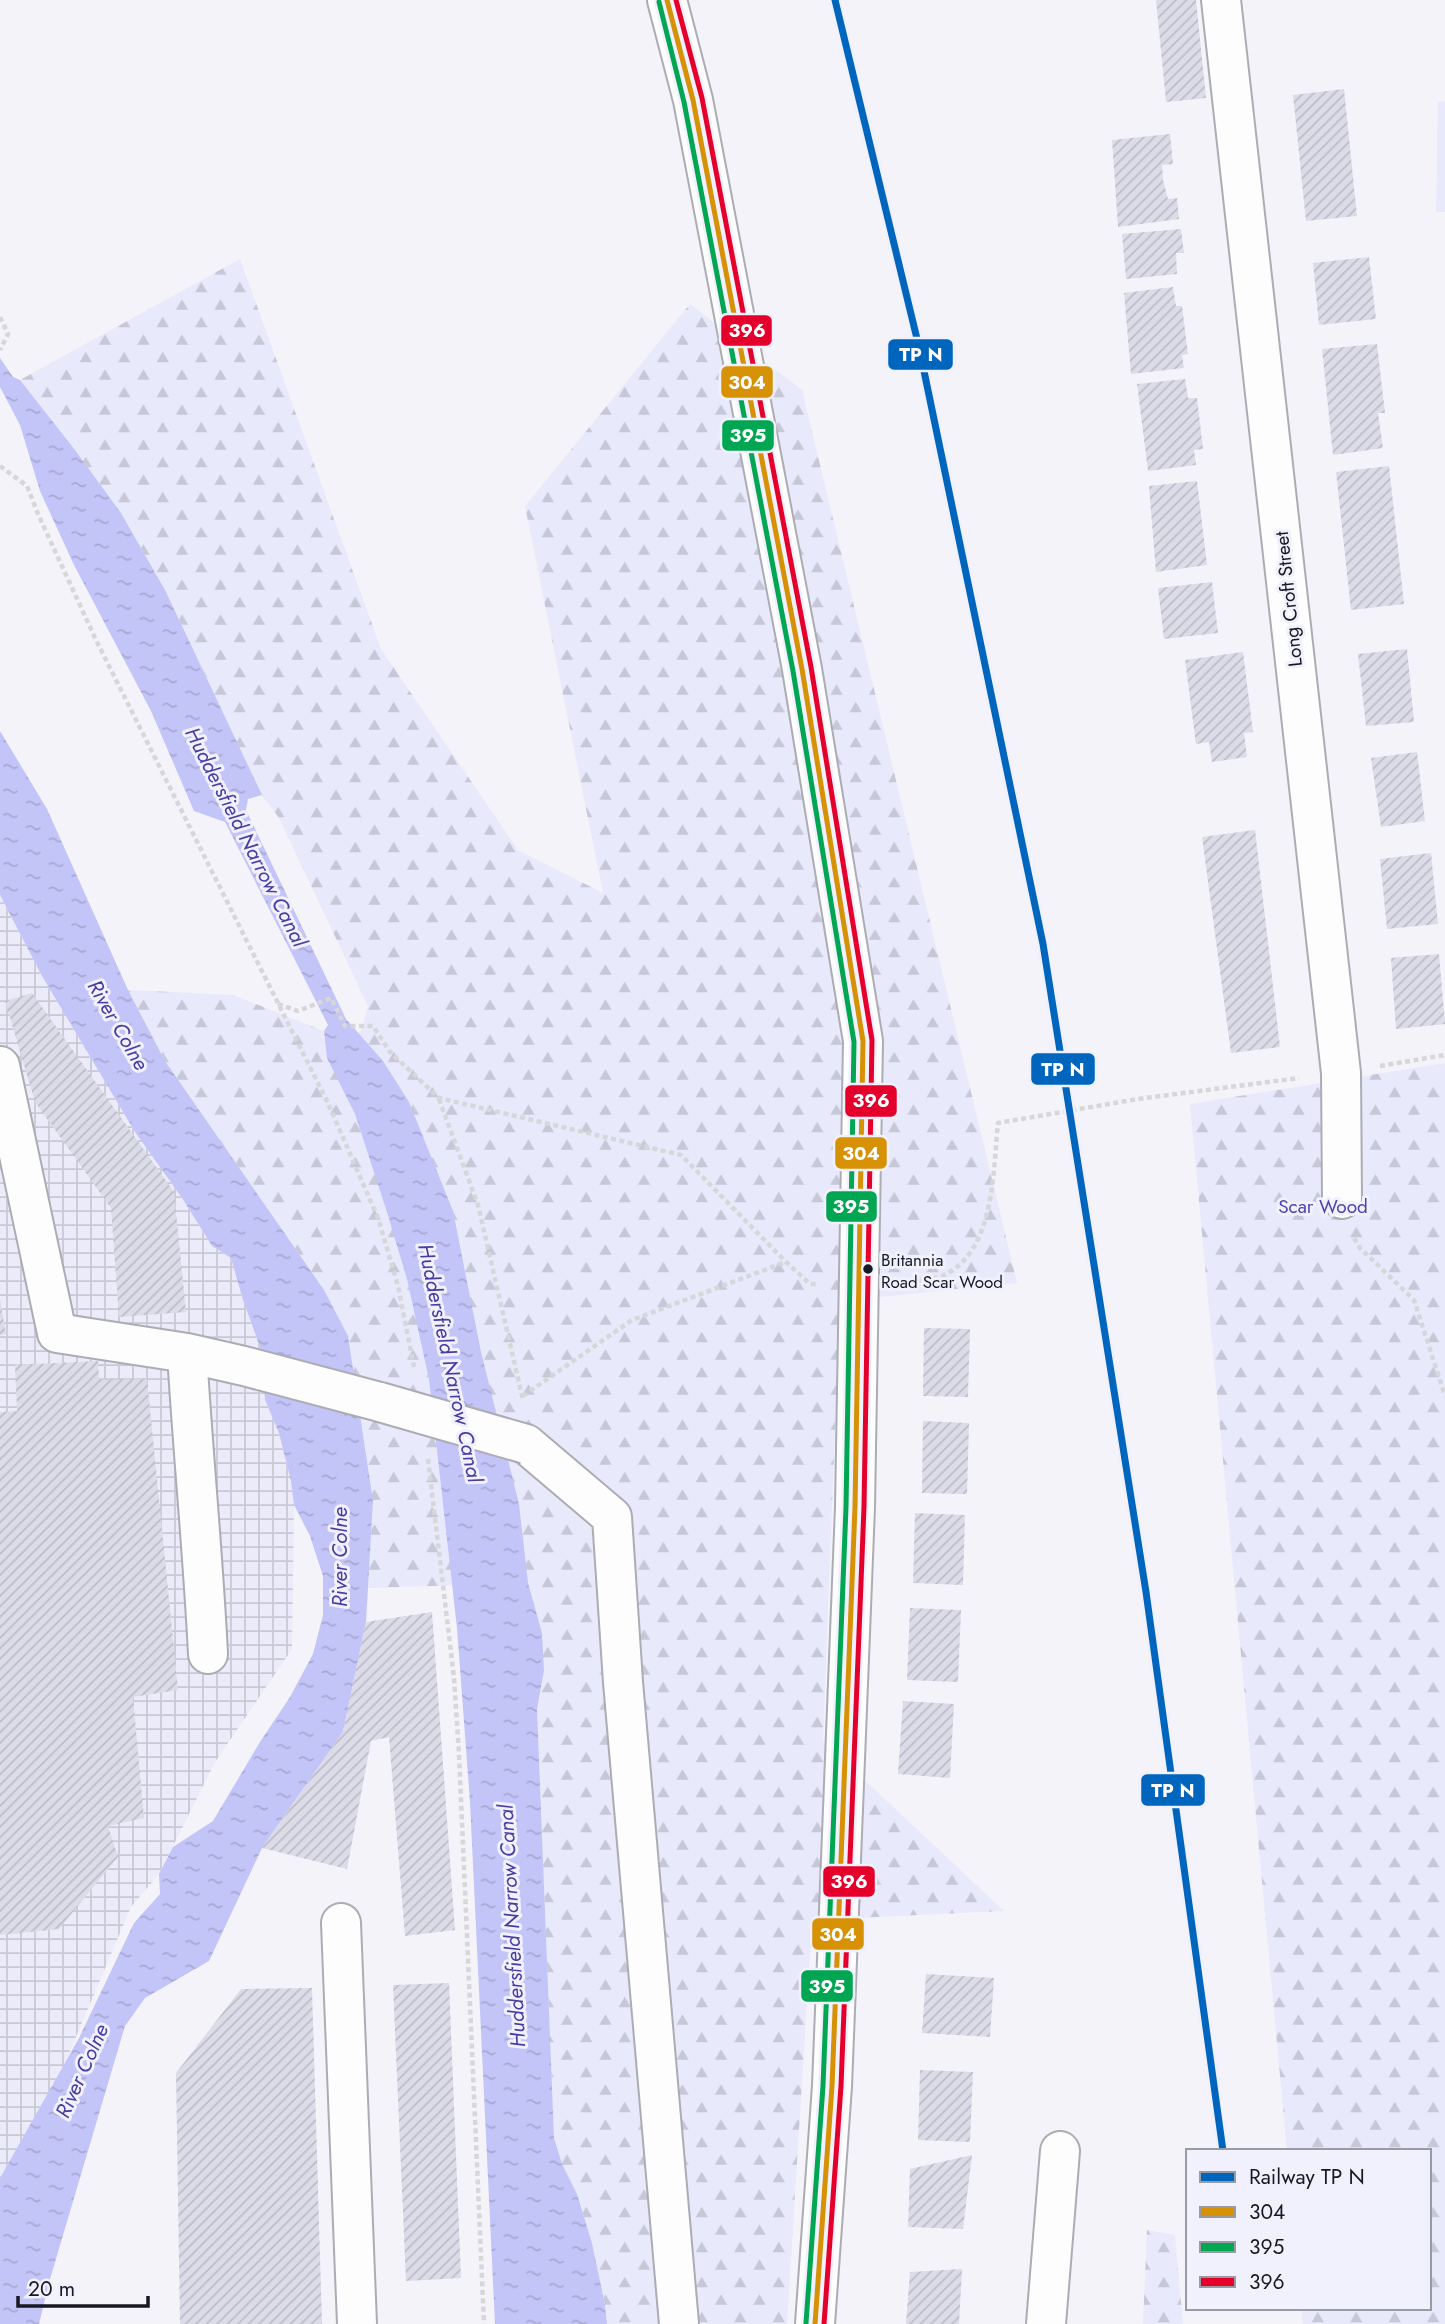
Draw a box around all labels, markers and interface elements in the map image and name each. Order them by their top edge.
line badge: 396 [720,314,773,347]
text: 396 [728,317,766,344]
line badge: TP N [887,338,954,371]
text: TP N [899,341,943,368]
line badge: 304 [720,365,774,399]
text: 304 [728,369,766,396]
line badge: 395 [721,419,775,452]
text: 395 [730,422,766,449]
street label: Long Croft Street [1268,529,1309,668]
water label: Huddersfield Narrow Canal [177,722,315,953]
water label: River Colne [80,974,156,1076]
line badge: TP N [1030,1052,1096,1086]
text: TP N [1041,1056,1085,1083]
line badge: 396 [844,1084,898,1118]
text: 396 [852,1087,890,1114]
line badge: 304 [834,1136,888,1170]
text: 304 [842,1140,880,1167]
line badge: 395 [825,1190,878,1223]
text: 395 [833,1193,869,1220]
park label: Scar Wood [1278,1193,1368,1220]
water label: Huddersfield Narrow Canal [410,1241,490,1486]
place label: Britannia Road Scar Wood [881,1248,1003,1294]
marker: Britannia Road Scar Wood [861,1262,875,1276]
water label: River Colne [325,1506,355,1607]
line badge: TP N [1140,1773,1206,1807]
text: TP N [1151,1777,1195,1804]
water label: Huddersfield Narrow Canal [491,1803,533,2048]
line badge: 396 [822,1865,876,1898]
text: 396 [830,1868,868,1895]
line badge: 304 [811,1917,865,1951]
text: 304 [819,1921,857,1948]
line badge: 395 [800,1969,854,2003]
text: 395 [809,1973,845,2000]
water label: River Colne [48,2019,116,2123]
legend [1186,2149,1431,2310]
text: Railway TP N [1249,2162,1365,2192]
text: 304 [1249,2197,1285,2227]
text: 395 [1249,2232,1284,2262]
scale bar [18,2264,147,2308]
text: 396 [1249,2267,1285,2297]
text: 20 m [28,2274,75,2304]

